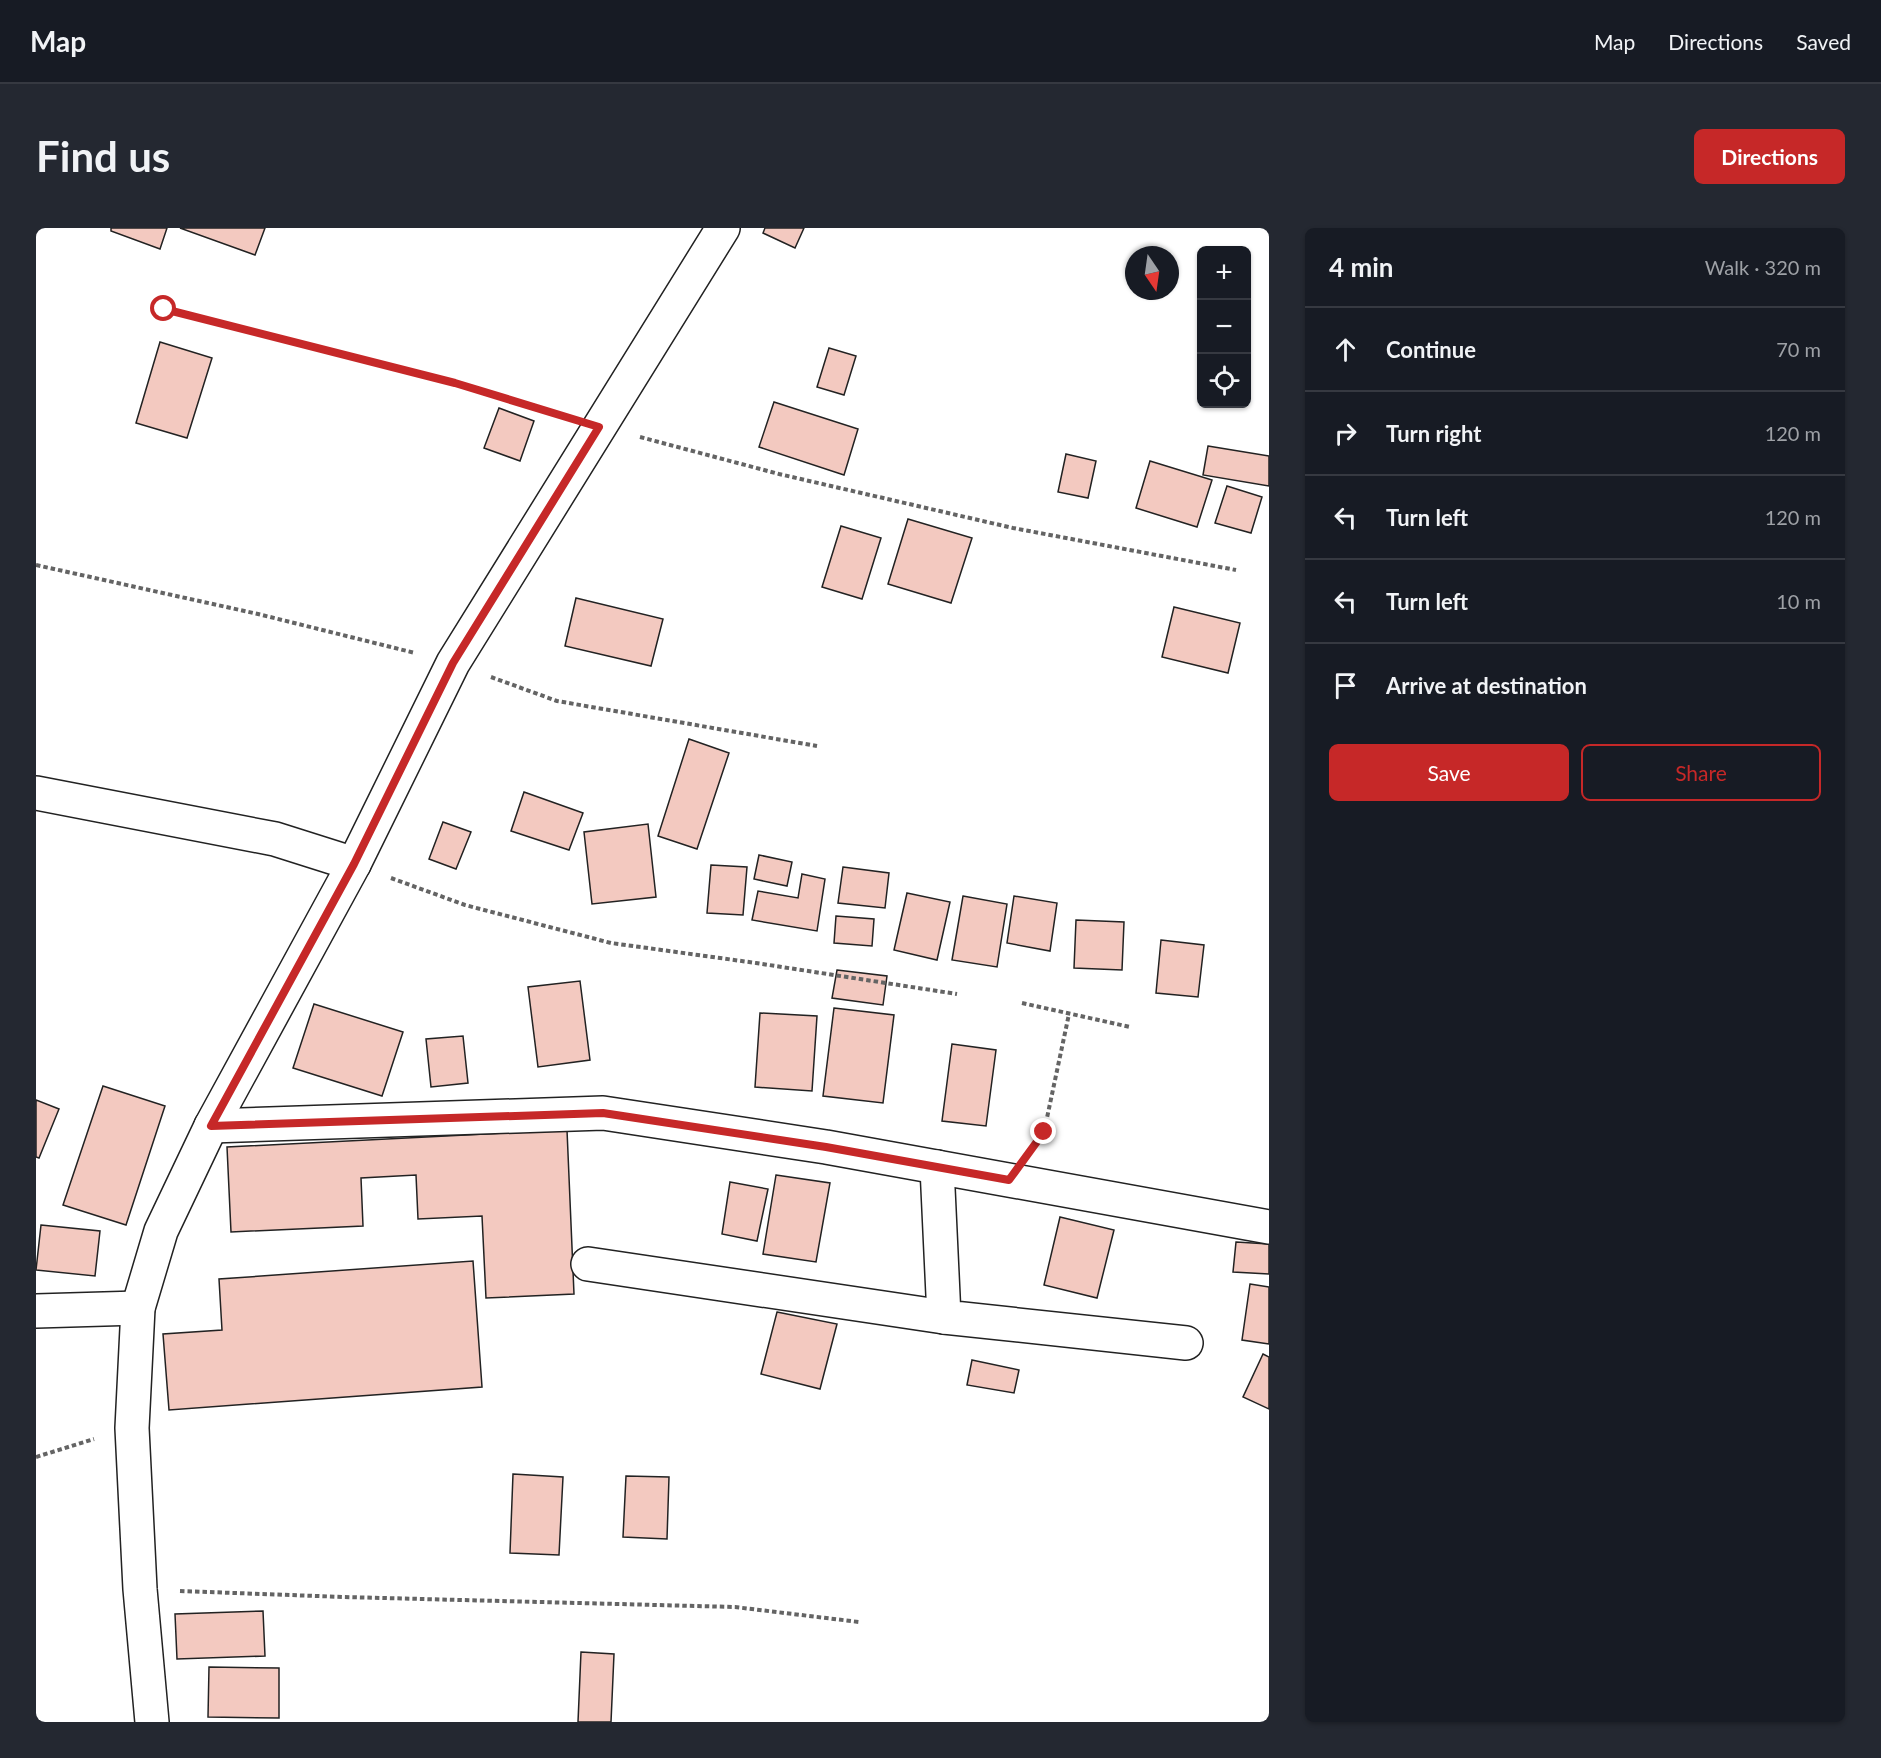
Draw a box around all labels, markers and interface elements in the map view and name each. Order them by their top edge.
text: Map [30,24,86,58]
text: Map [1594,29,1635,54]
text: Directions [1668,29,1763,54]
text: Saved [1796,29,1851,54]
button: Directions [1694,129,1845,184]
text: Find us [36,131,170,181]
north arrow [1125,246,1179,300]
map controls [1197,246,1251,408]
button: + [1197,246,1251,300]
text: 4 min [1329,251,1393,283]
text: Walk · 320 m [1705,255,1821,279]
route start [150,295,176,321]
button: − [1197,300,1251,354]
icon: ahead [1329,333,1362,366]
text: Continue [1386,336,1476,363]
text: 70 m [1776,337,1821,361]
button: locate [1197,354,1251,408]
icon: right [1329,417,1362,450]
text: Turn right [1386,420,1481,447]
text: 120 m [1765,421,1821,445]
icon: left [1329,501,1362,534]
text: Turn left [1386,504,1468,531]
text: 120 m [1765,505,1821,529]
icon: left [1329,585,1362,618]
text: Turn left [1386,588,1468,615]
text: 10 m [1776,589,1821,613]
icon: arrive [1329,669,1362,702]
text: Arrive at destination [1386,672,1587,699]
button: Save [1329,744,1569,801]
button: Share [1581,744,1821,801]
route end [1030,1118,1056,1144]

